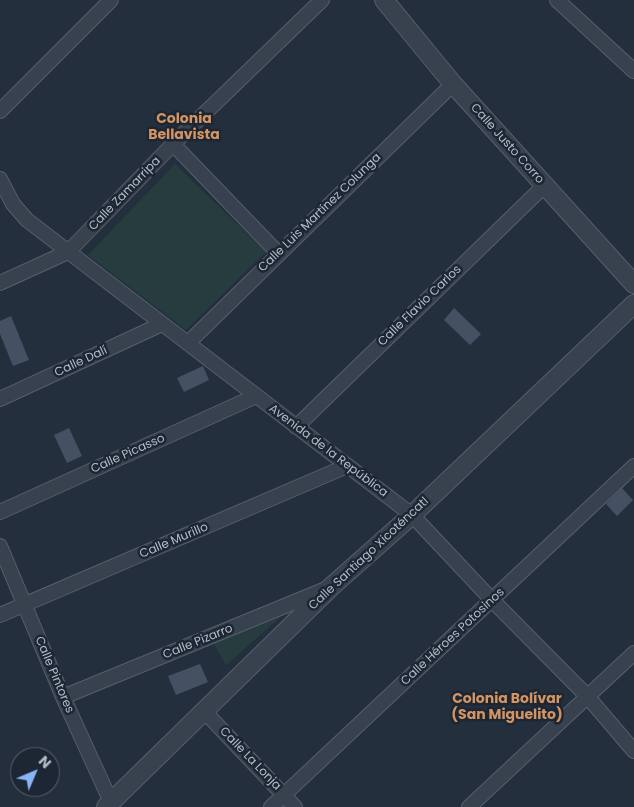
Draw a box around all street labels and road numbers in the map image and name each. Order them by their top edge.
street label: Calle Justo Corro [467,101,547,187]
street label: Calle Luis Martínez Colunga [256,151,384,275]
street label: Calle Zamarripa [86,154,164,234]
street label: Calle Flavio Carlos [375,262,465,350]
street label: Calle Dalí [52,344,110,380]
street label: Avenida de la República [266,402,390,500]
street label: Calle Picasso [89,431,167,477]
street label: Calle Santiago Xicoténcatl [306,495,432,613]
street label: Calle Murillo [138,520,210,562]
street label: Calle Héroes Potosinos [398,585,508,689]
street label: Calle Pizarro [161,621,235,663]
street label: Calle Pintores [31,635,77,715]
street label: Calle La Lonja [216,724,284,794]

